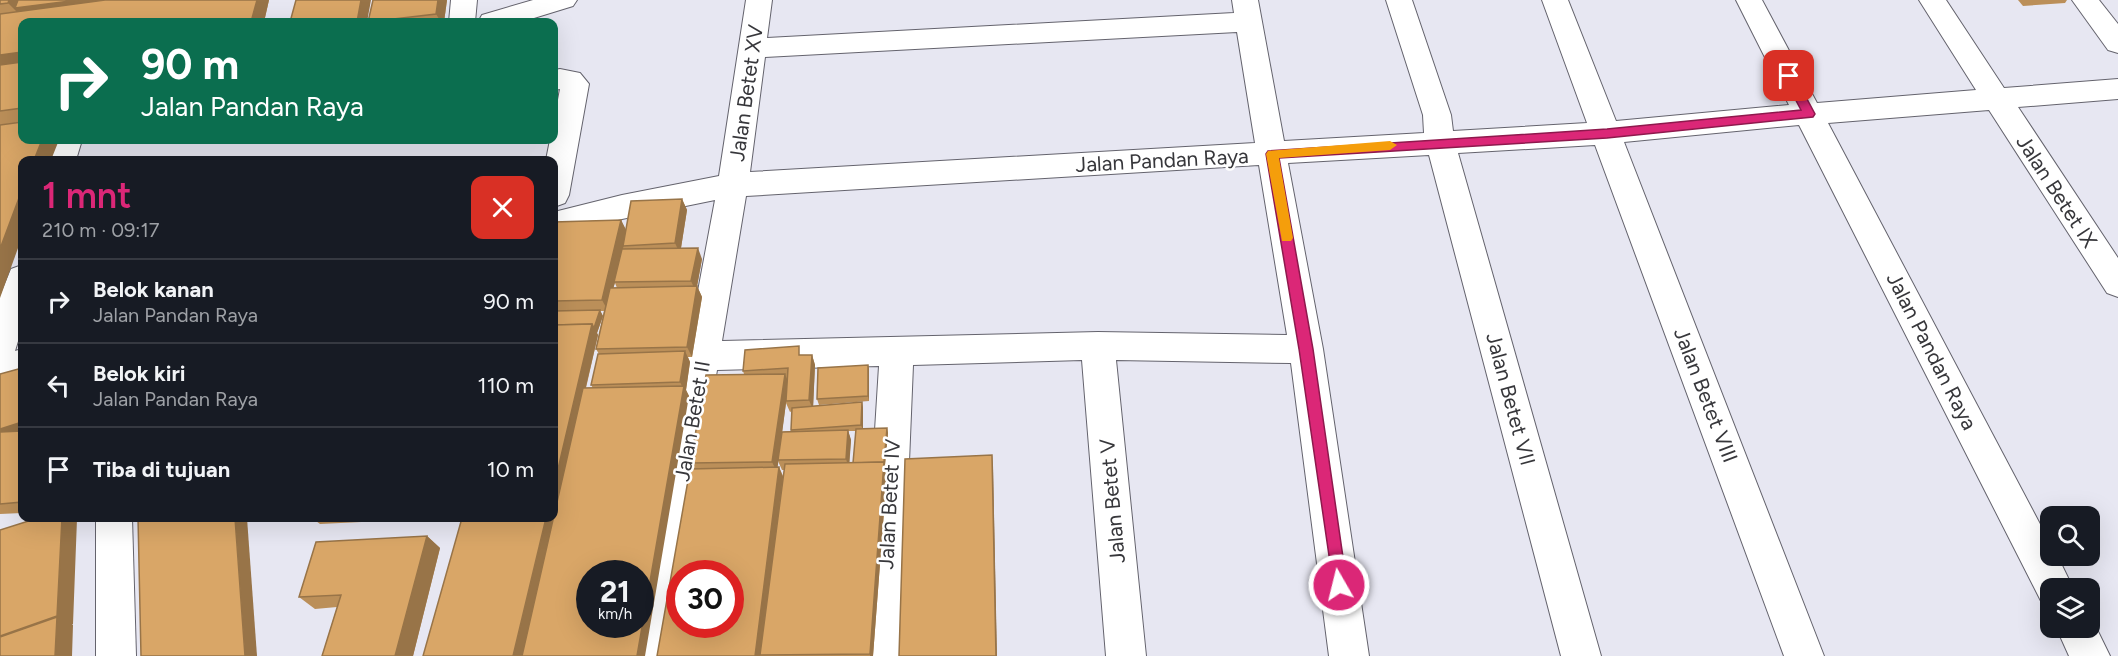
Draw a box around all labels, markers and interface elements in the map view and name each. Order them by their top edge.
street label: Jalan Betet XV [724,23,768,163]
text: 90 m [141,39,239,90]
icon: right [42,42,120,120]
pin [1763,50,1814,101]
icon: arrive [1772,59,1805,92]
text: Jalan Pandan Raya [141,90,364,123]
street label: Jalan Betet IX [2011,130,2103,252]
street label: Jalan Pandan Raya [1075,143,1249,177]
text: 1 mnt [42,174,131,217]
button: close [471,176,534,239]
text: 210 m · 09:17 [42,218,159,242]
street label: Jalan Pandan Raya [1882,268,1982,434]
text: Belok kanan [93,276,214,303]
icon: right [42,285,75,318]
text: 90 m [483,288,534,315]
text: Jalan Pandan Raya [93,303,258,327]
street label: Jalan Betet VIII [1669,324,1743,466]
street label: Jalan Betet VII [1481,330,1541,468]
street label: Jalan Betet II [669,359,715,483]
text: Belok kiri [93,360,186,387]
icon: left [42,369,75,402]
text: 110 m [478,372,534,399]
text: Jalan Pandan Raya [93,387,258,411]
street label: Jalan Betet V [1094,437,1130,564]
street label: Jalan Betet IV [873,438,905,570]
icon: arrive [42,453,75,486]
text: Tiba di tujuan [93,456,230,483]
text: 10 m [487,456,534,483]
map controls [2040,506,2100,638]
button: search [2040,506,2100,566]
position arrow [1307,553,1371,617]
speed limit sign: 30 [666,560,744,638]
text: 21 [600,573,630,610]
button: layers [2040,578,2100,638]
text: km/h [598,605,632,623]

